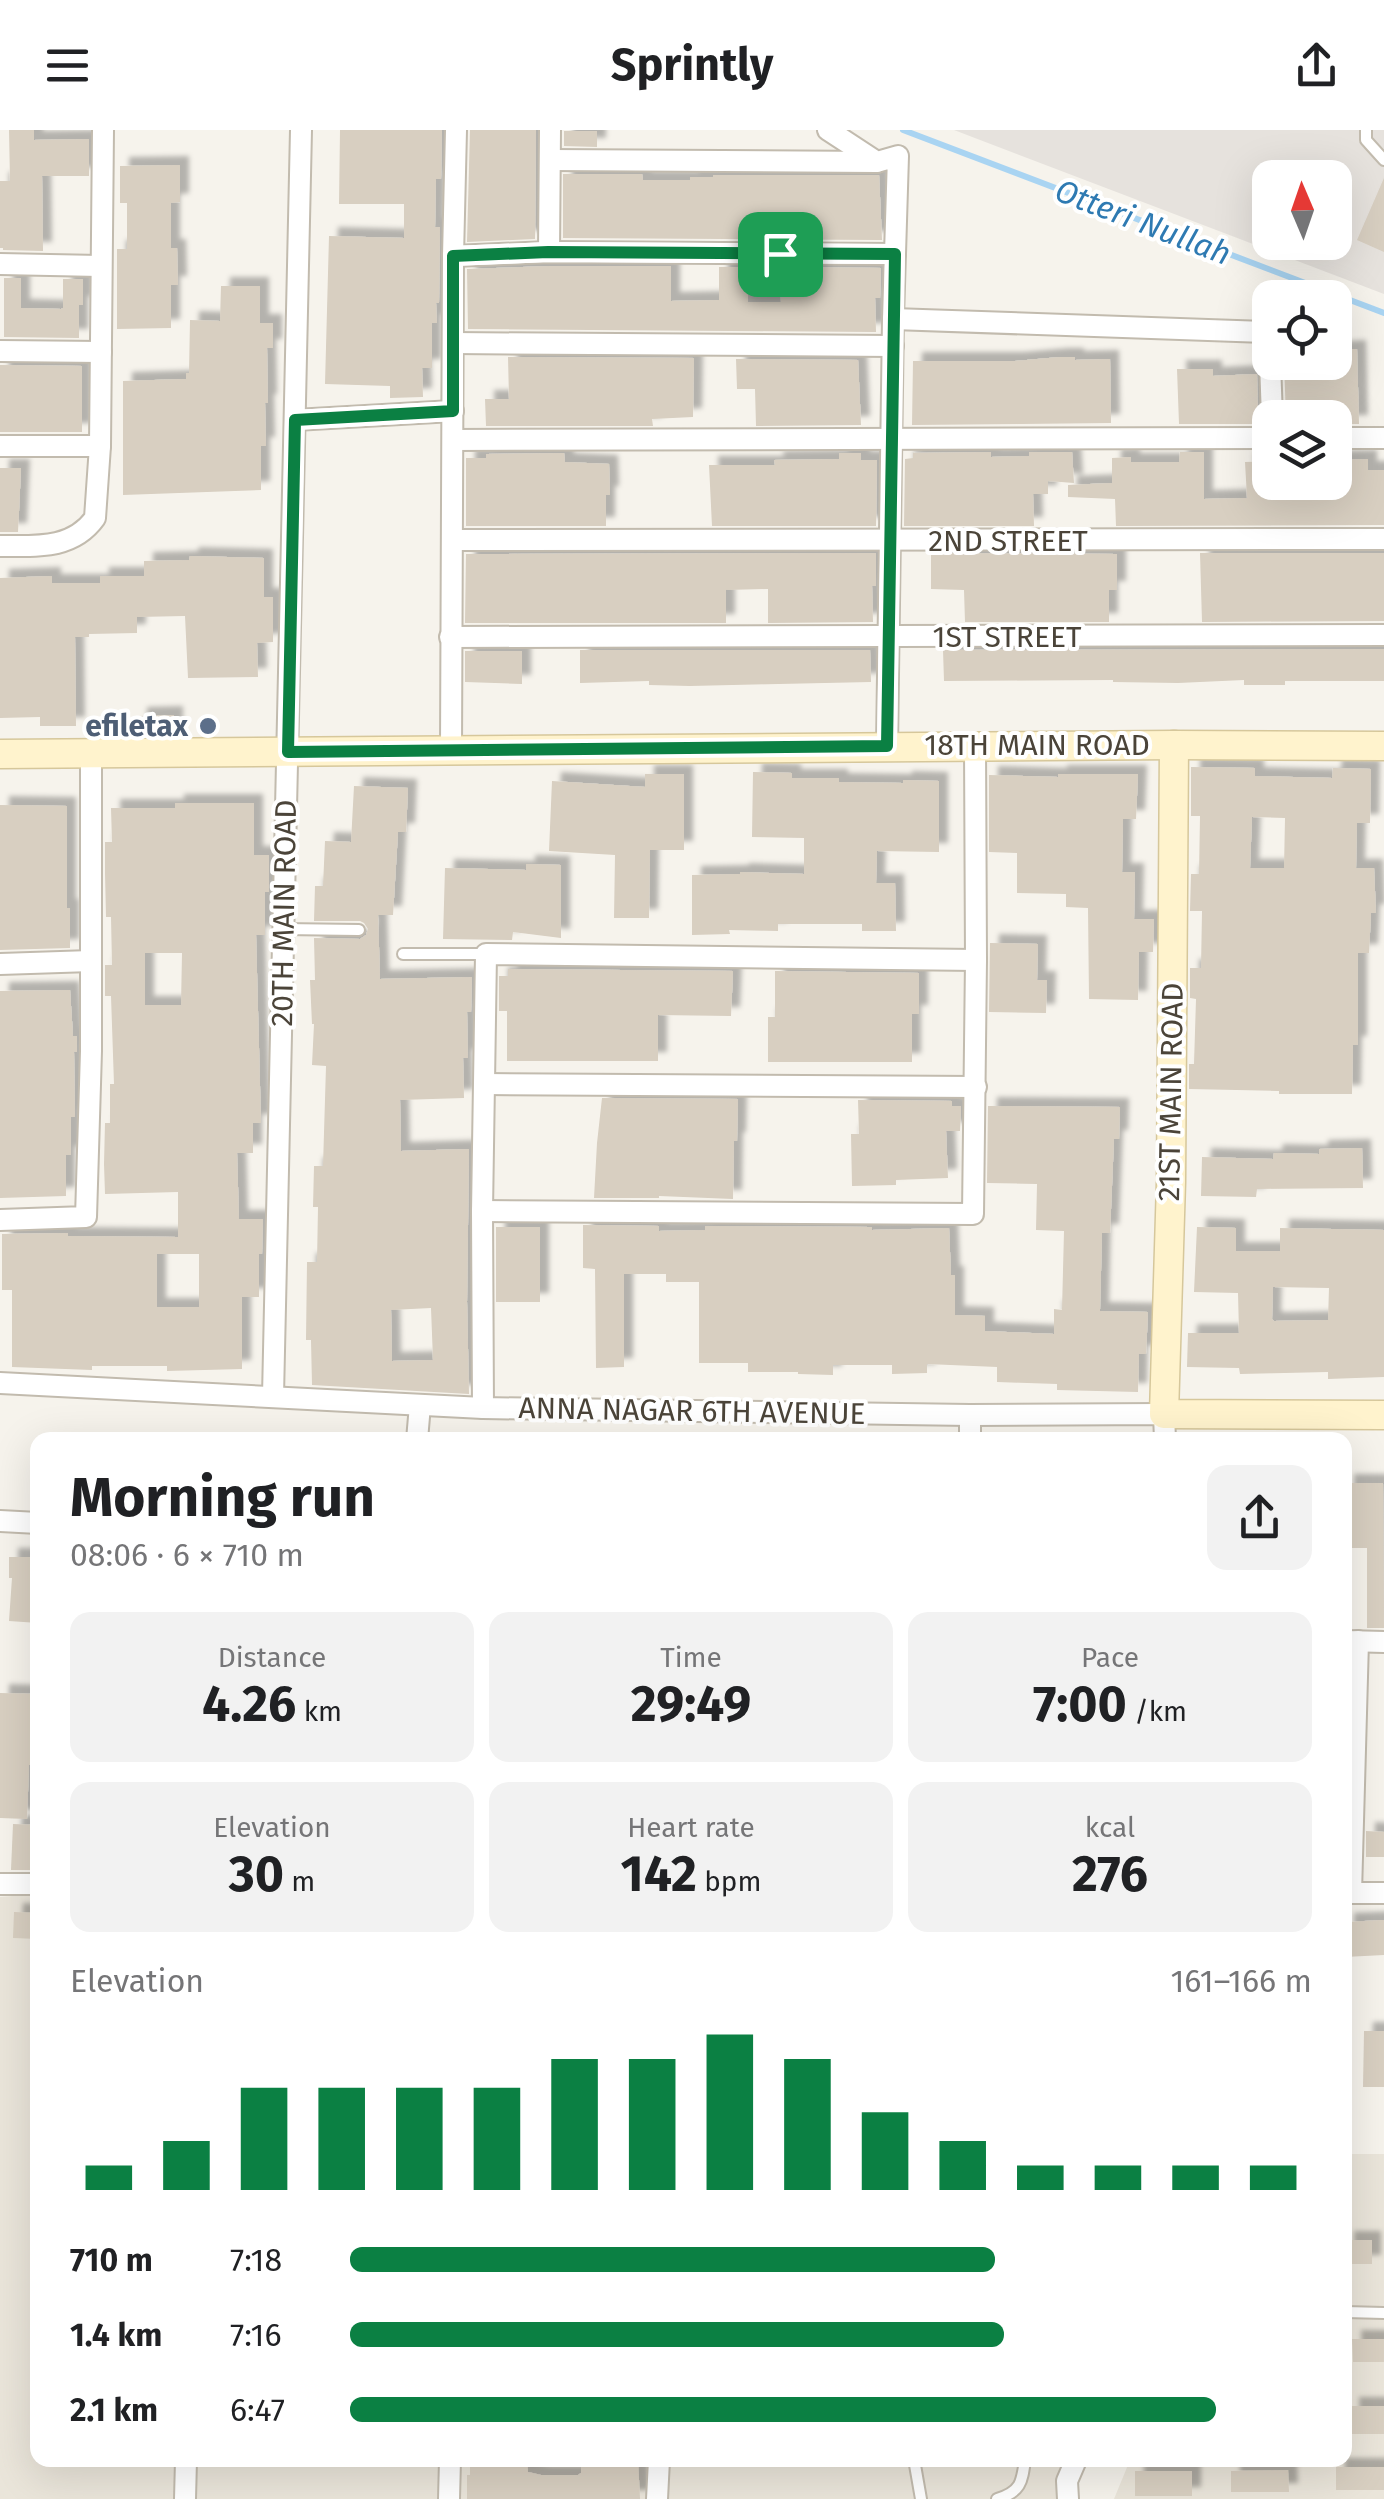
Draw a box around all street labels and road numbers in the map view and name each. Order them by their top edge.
street label: 2ND STREET [928,523,1088,559]
street label: 1ST STREET [932,619,1082,655]
street label: 18TH MAIN ROAD [924,727,1150,763]
street label: 20TH MAIN ROAD [264,799,304,1027]
street label: 21ST MAIN ROAD [1151,982,1191,1202]
street label: ANNA NAGAR 6TH AVENUE [518,1390,866,1432]

